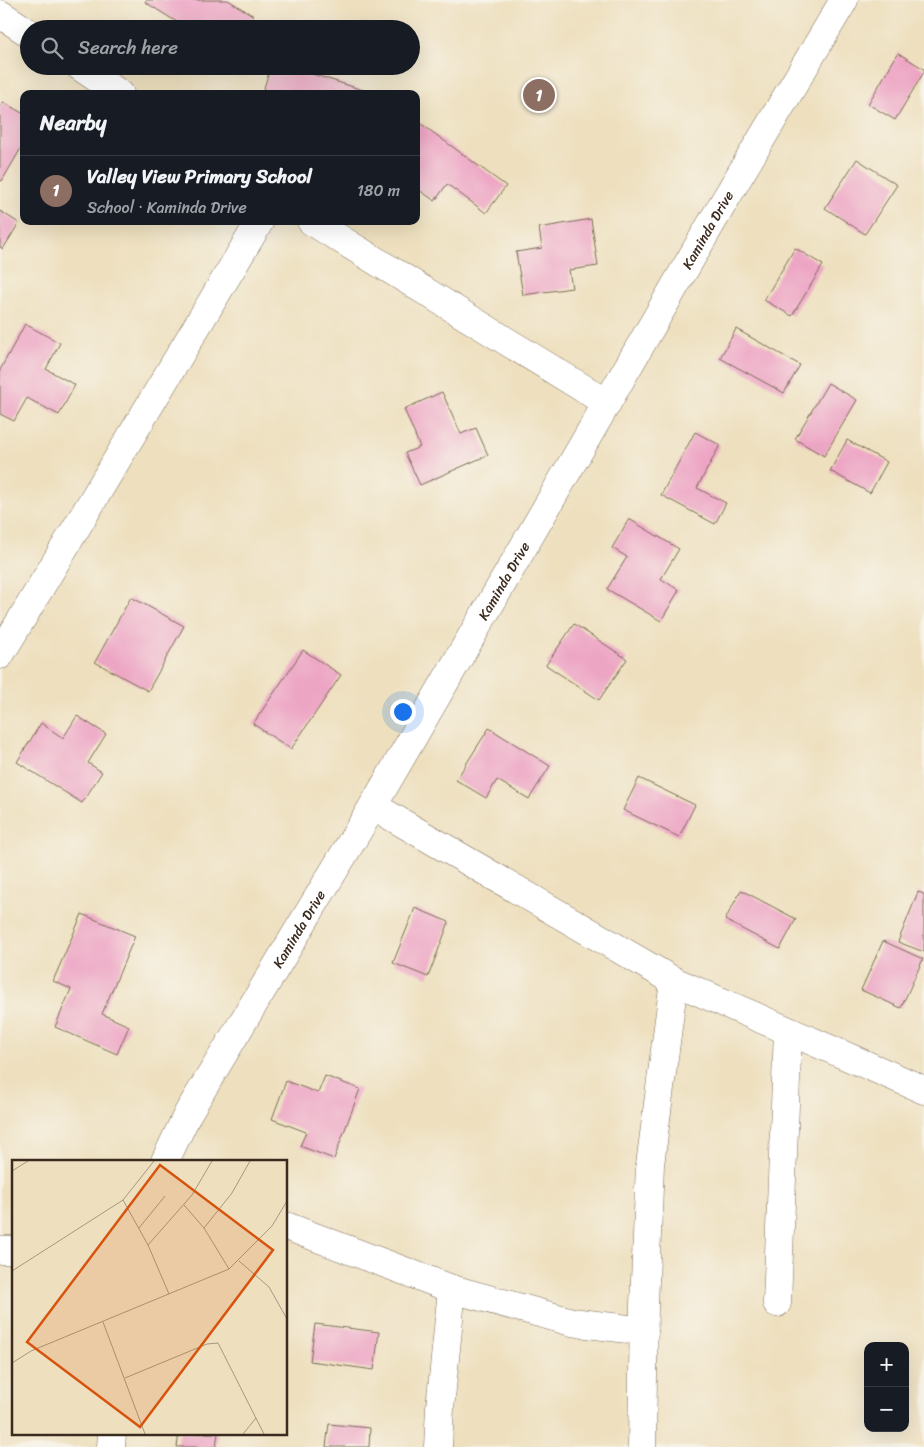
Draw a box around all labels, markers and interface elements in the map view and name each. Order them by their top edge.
search box [20,20,420,75]
text: Search here [78,31,178,64]
icon: search [38,34,66,62]
pin: 1 [523,76,555,114]
text: Nearby [40,104,106,142]
text: Valley View Primary School [87,160,312,193]
text: 1 [53,176,59,205]
text: 180 m [357,176,400,205]
street label: Kaminda Drive [675,186,741,274]
text: School · Kaminda Drive [87,193,247,222]
street label: Kaminda Drive [471,537,537,625]
your location [390,699,416,725]
street label: Kaminda Drive [266,885,333,973]
inset map [12,1160,288,1434]
map controls [864,1342,909,1432]
button: + [864,1342,909,1387]
button: − [864,1387,909,1432]

